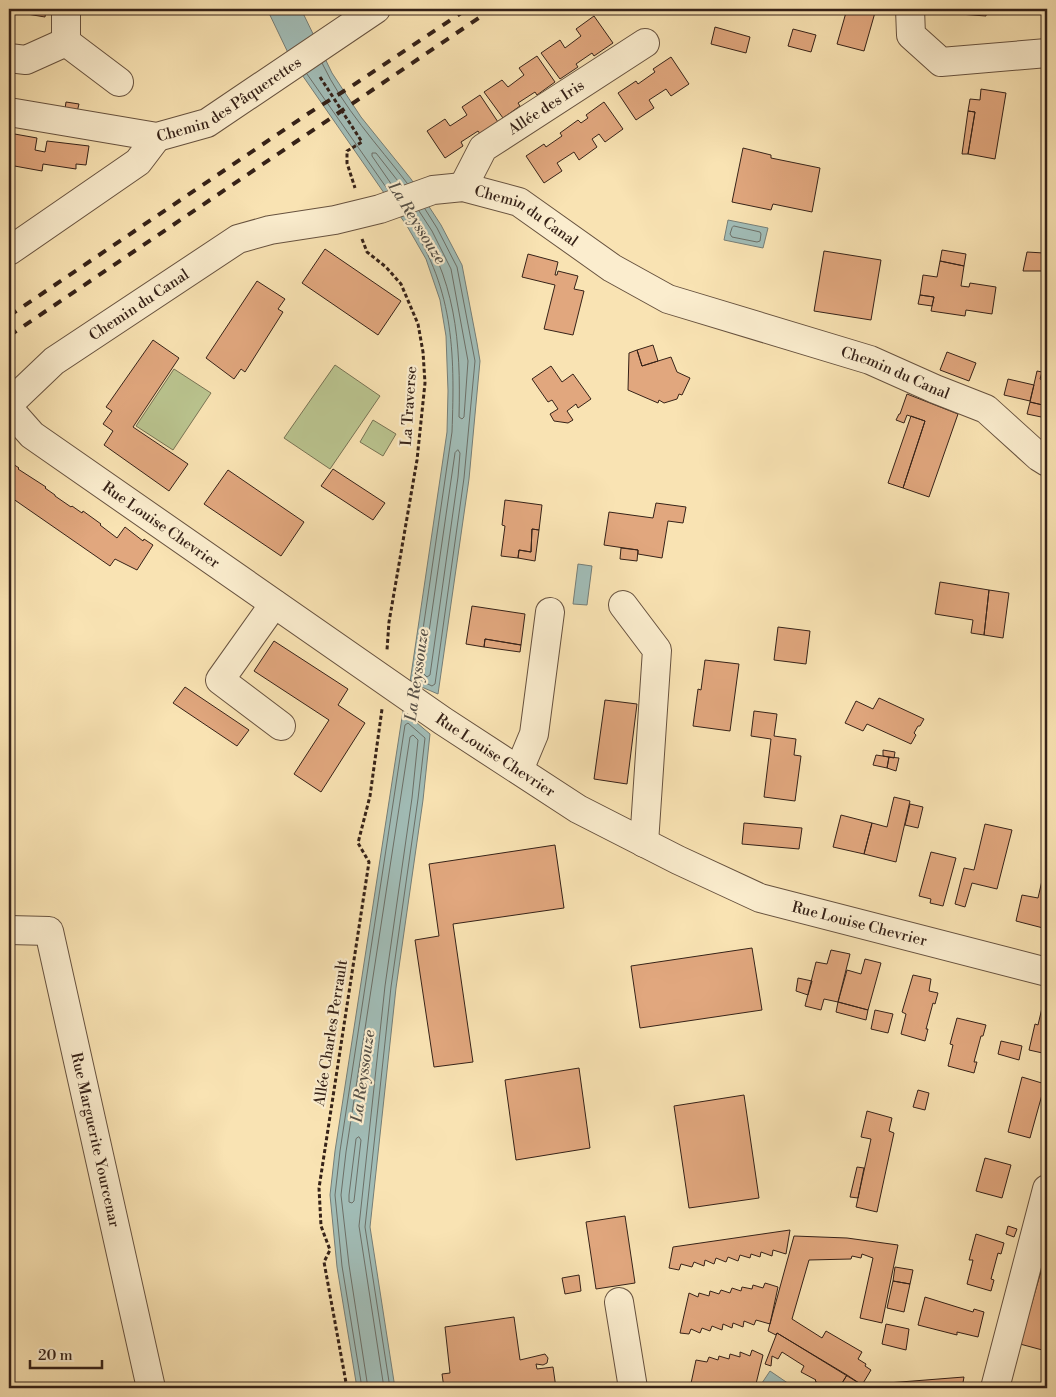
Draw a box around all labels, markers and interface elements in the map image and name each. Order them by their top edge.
street label: Chemin des Pâquerettes [154,53,305,146]
street label: Allée des Iris [503,75,588,139]
water label: La Reyssouze [383,177,450,268]
street label: Chemin du Canal [472,181,582,251]
street label: Chemin du Canal [85,264,193,345]
street label: Chemin du Canal [839,342,953,404]
street label: La Traverse [397,366,421,446]
street label: Rue Louise Chevrier [99,477,224,573]
water label: La Reyssouze [400,627,433,723]
street label: Rue Louise Chevrier [432,709,559,801]
street label: Rue Louise Chevrier [790,897,930,950]
street label: Allée Charles Perrault [310,958,352,1109]
water label: La Reyssouze [346,1028,379,1124]
street label: Rue Marguerite Yourcenar [67,1051,124,1229]
scale bar [30,1337,102,1369]
text: 20 m [38,1346,73,1365]

